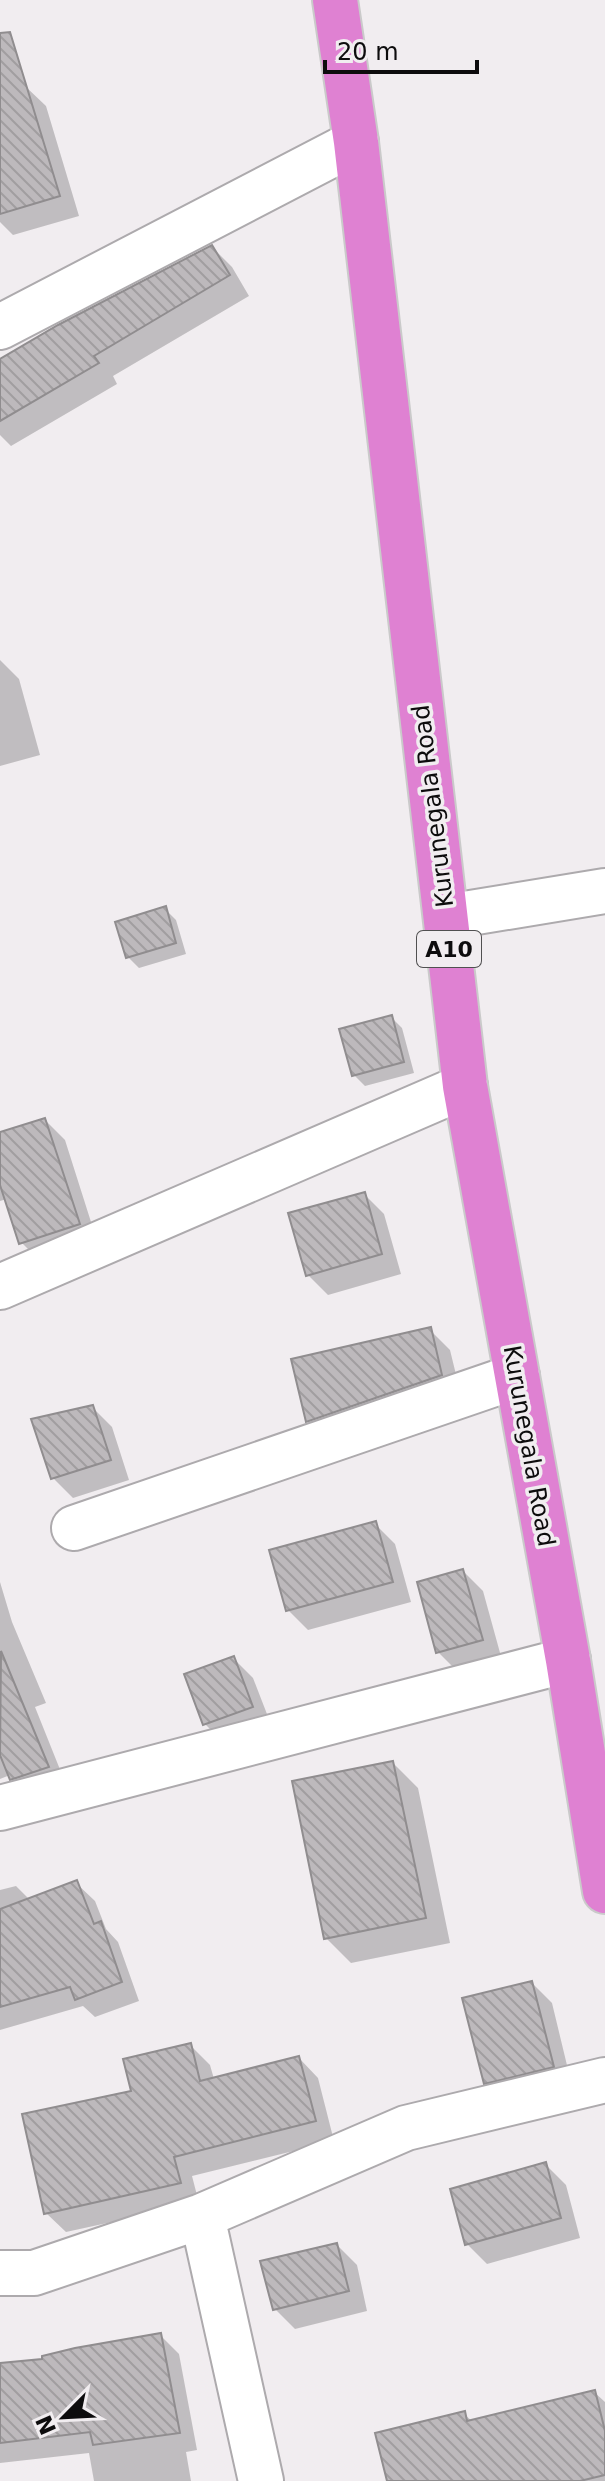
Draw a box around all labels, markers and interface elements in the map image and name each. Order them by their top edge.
scale bar [325,24,477,74]
text: 20 m [337,38,399,66]
street label: Kurunegala Road [407,703,459,909]
road number: A10 [417,931,481,967]
street label: Kurunegala Road [498,1343,560,1549]
north arrow [24,2377,104,2457]
text: N [31,2411,61,2438]

